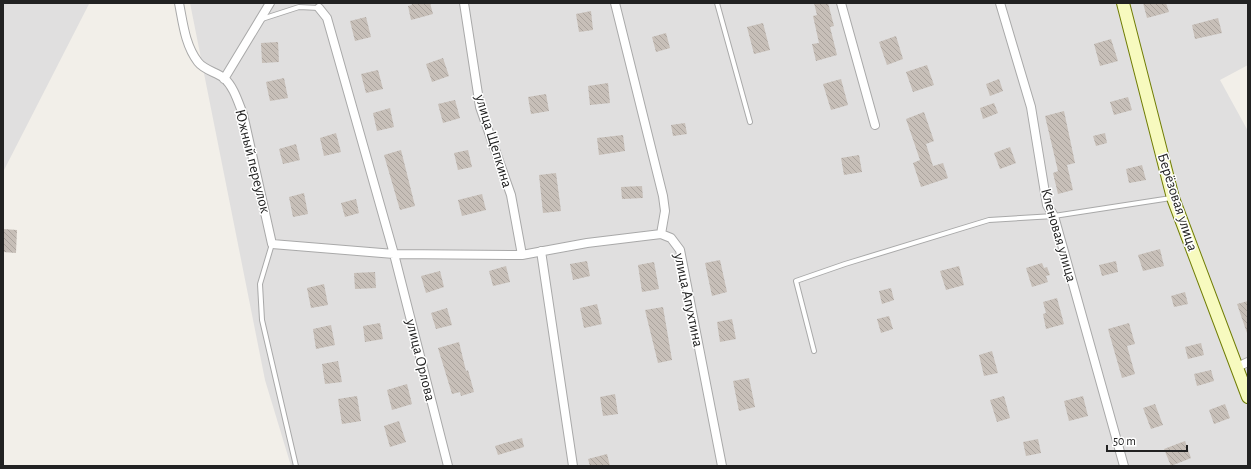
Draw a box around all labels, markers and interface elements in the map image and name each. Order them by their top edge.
street label: улица Щепкина [472,92,515,190]
street label: Южный переулок [232,108,273,215]
street label: Берёзовая улица [1155,151,1200,253]
street label: Кленовая улица [1038,187,1079,284]
street label: улица Апухтина [671,251,706,349]
street label: улица Орлова [403,317,438,403]
scale bar [1107,427,1187,453]
text: 50 m [1113,435,1136,447]

